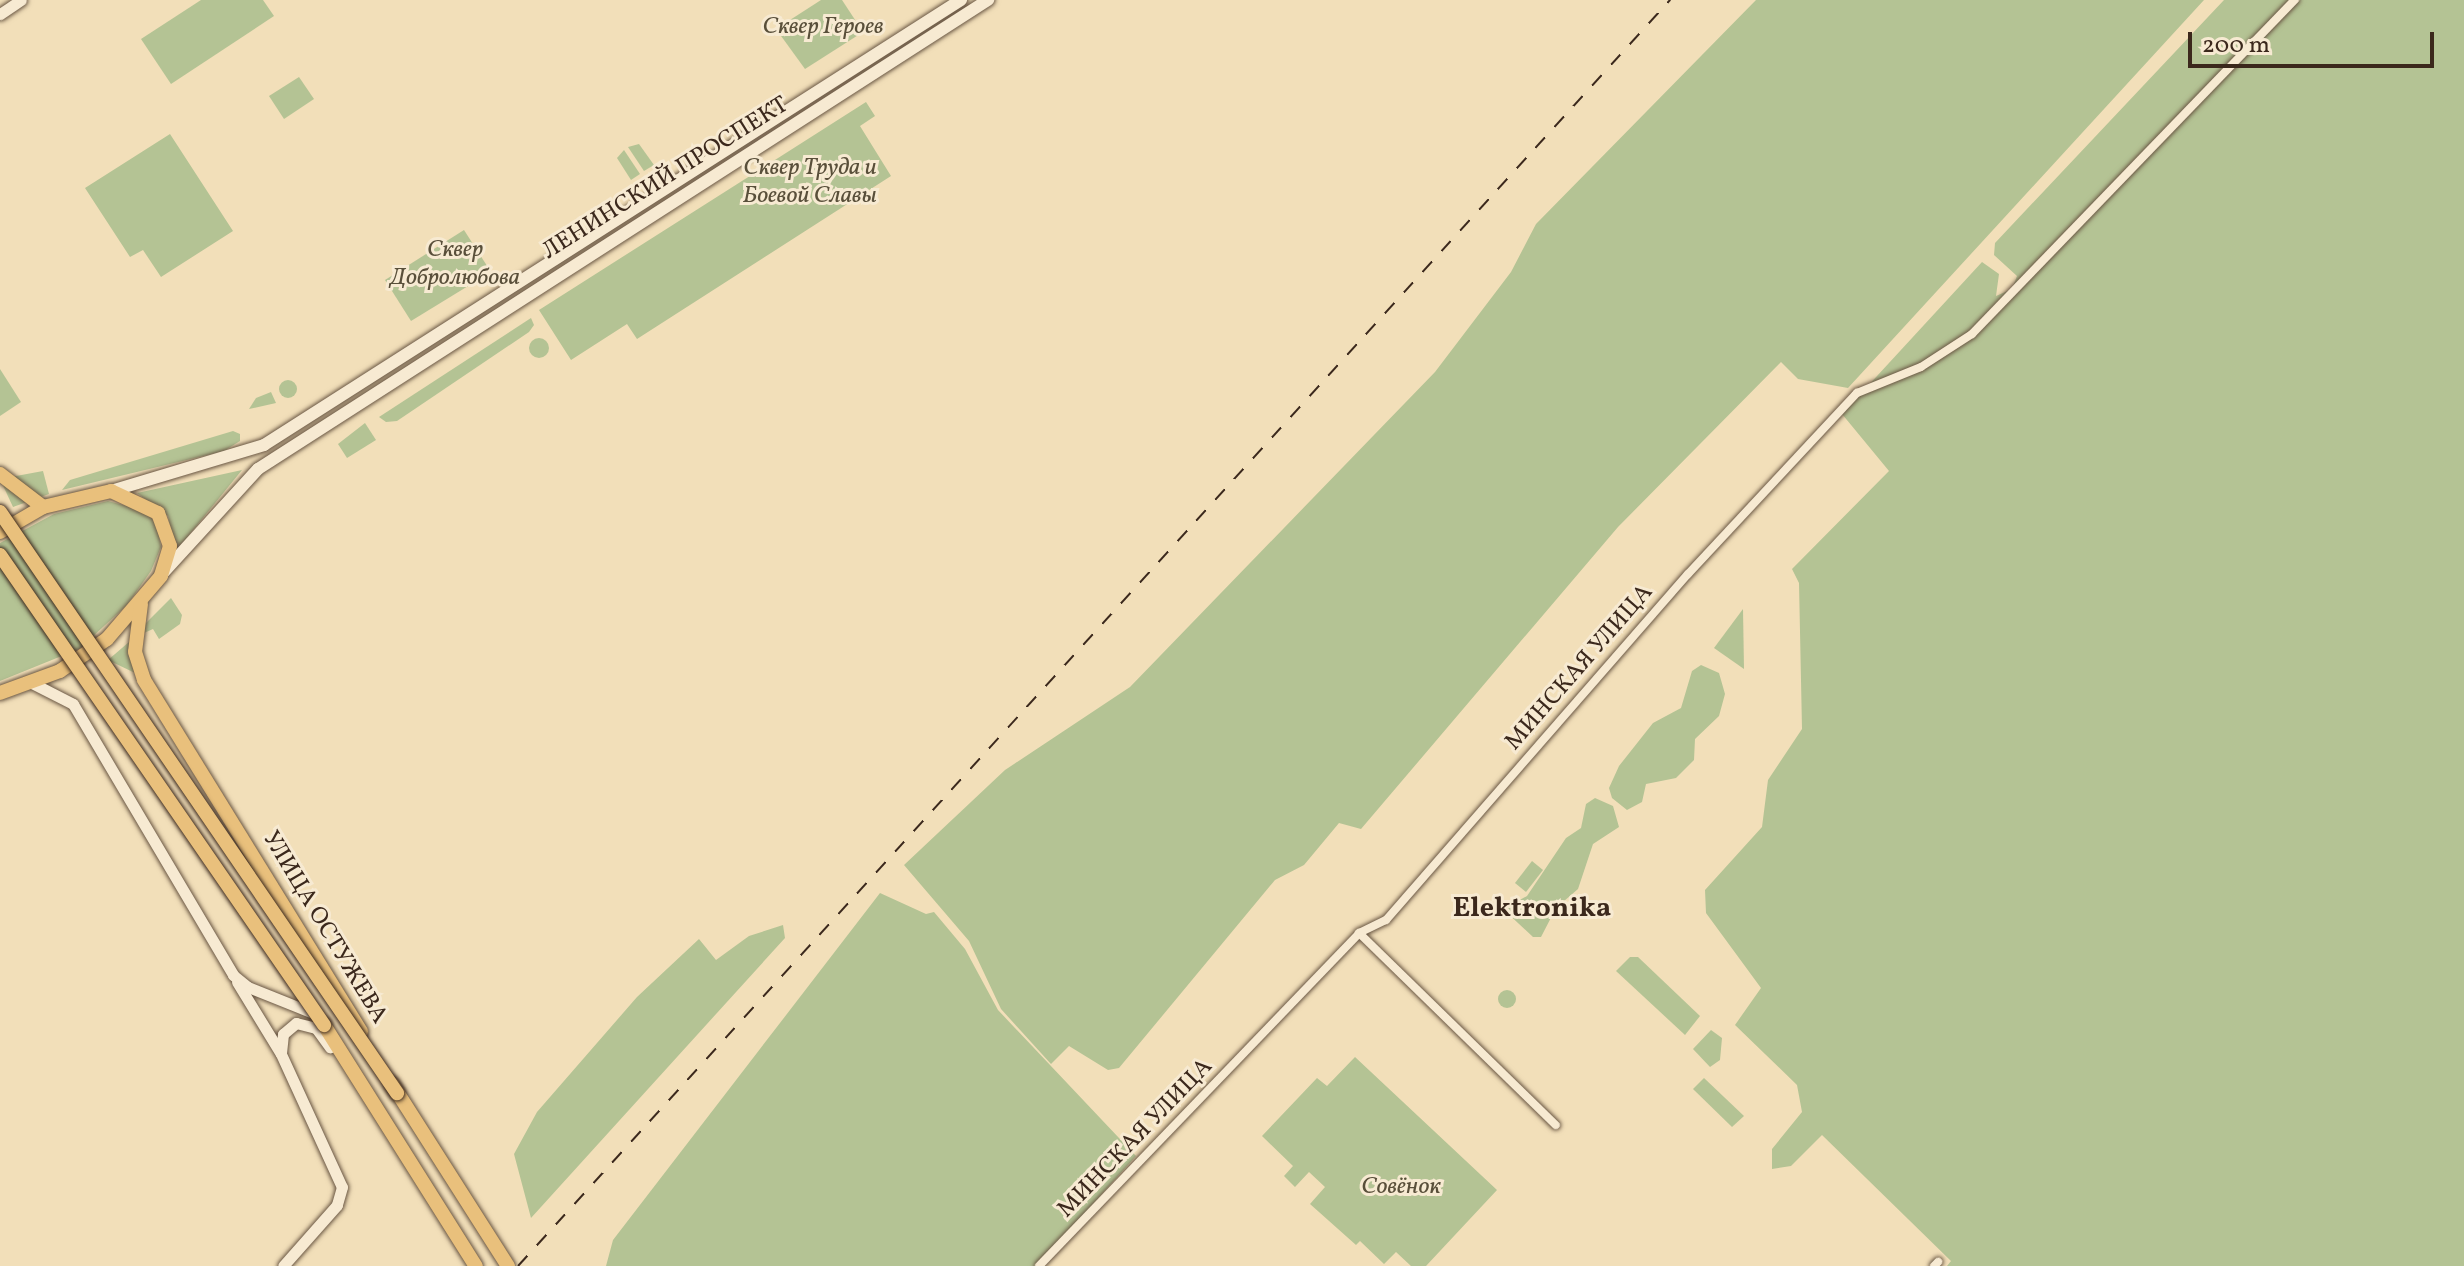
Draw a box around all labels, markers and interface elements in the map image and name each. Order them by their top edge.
park label: Сквер Героев [762,14,884,42]
scale bar [2192,16,2438,66]
text: 200 m [2202,29,2270,63]
street label: ЛЕНИНСКИЙ ПРОСПЕКТ [538,91,794,267]
park label: Сквер Труда и Боевой Славы [743,155,877,211]
park label: Сквер Добролюбова [390,237,520,293]
street label: МИНСКАЯ УЛИЦА [1500,579,1660,757]
street label: УЛИЦА ОСТУЖЕВА [255,826,393,1030]
district label: Elektronika [1453,892,1611,926]
street label: МИНСКАЯ УЛИЦА [1052,1053,1220,1225]
park label: Совёнок [1361,1174,1441,1202]

